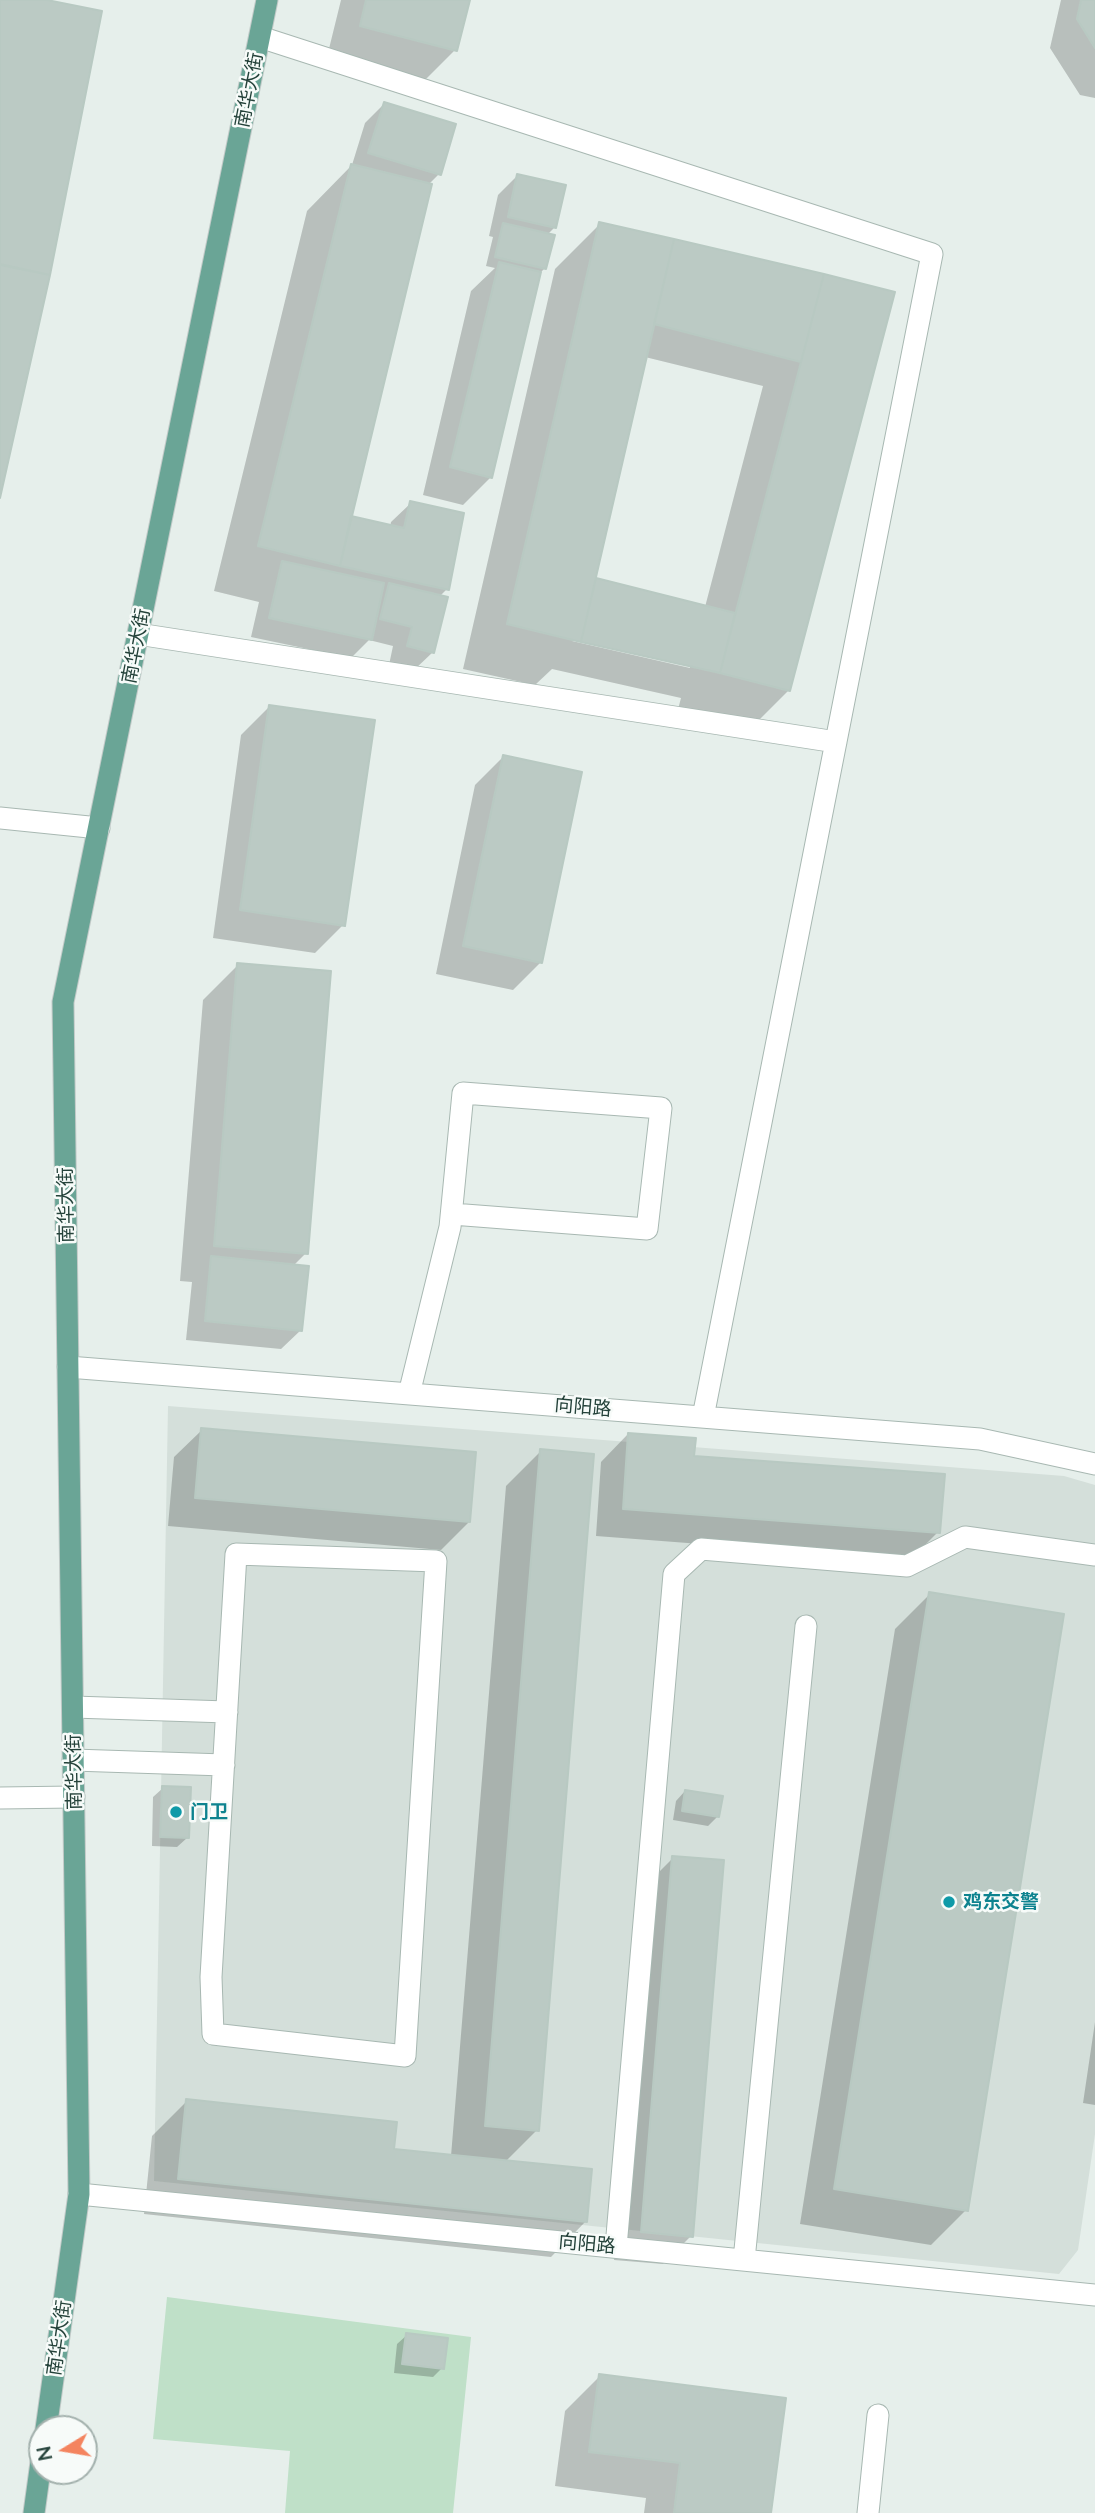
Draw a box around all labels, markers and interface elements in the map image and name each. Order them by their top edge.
street label: 南华大街 [231,51,267,129]
street label: 南华大街 [118,607,154,685]
street label: 南华大街 [54,1167,78,1243]
street label: 向阳路 [554,1393,612,1421]
street label: 南华大街 [62,1734,86,1810]
place label: 门卫 [190,1801,228,1823]
marker: 门卫 [168,1804,184,1820]
place label: 鸡东交警 [963,1891,1039,1913]
marker: 鸡东交警 [941,1894,957,1910]
street label: 向阳路 [558,2230,616,2258]
street label: 南华大街 [42,2299,76,2377]
north arrow [28,2415,98,2485]
text: N [31,2444,57,2463]

